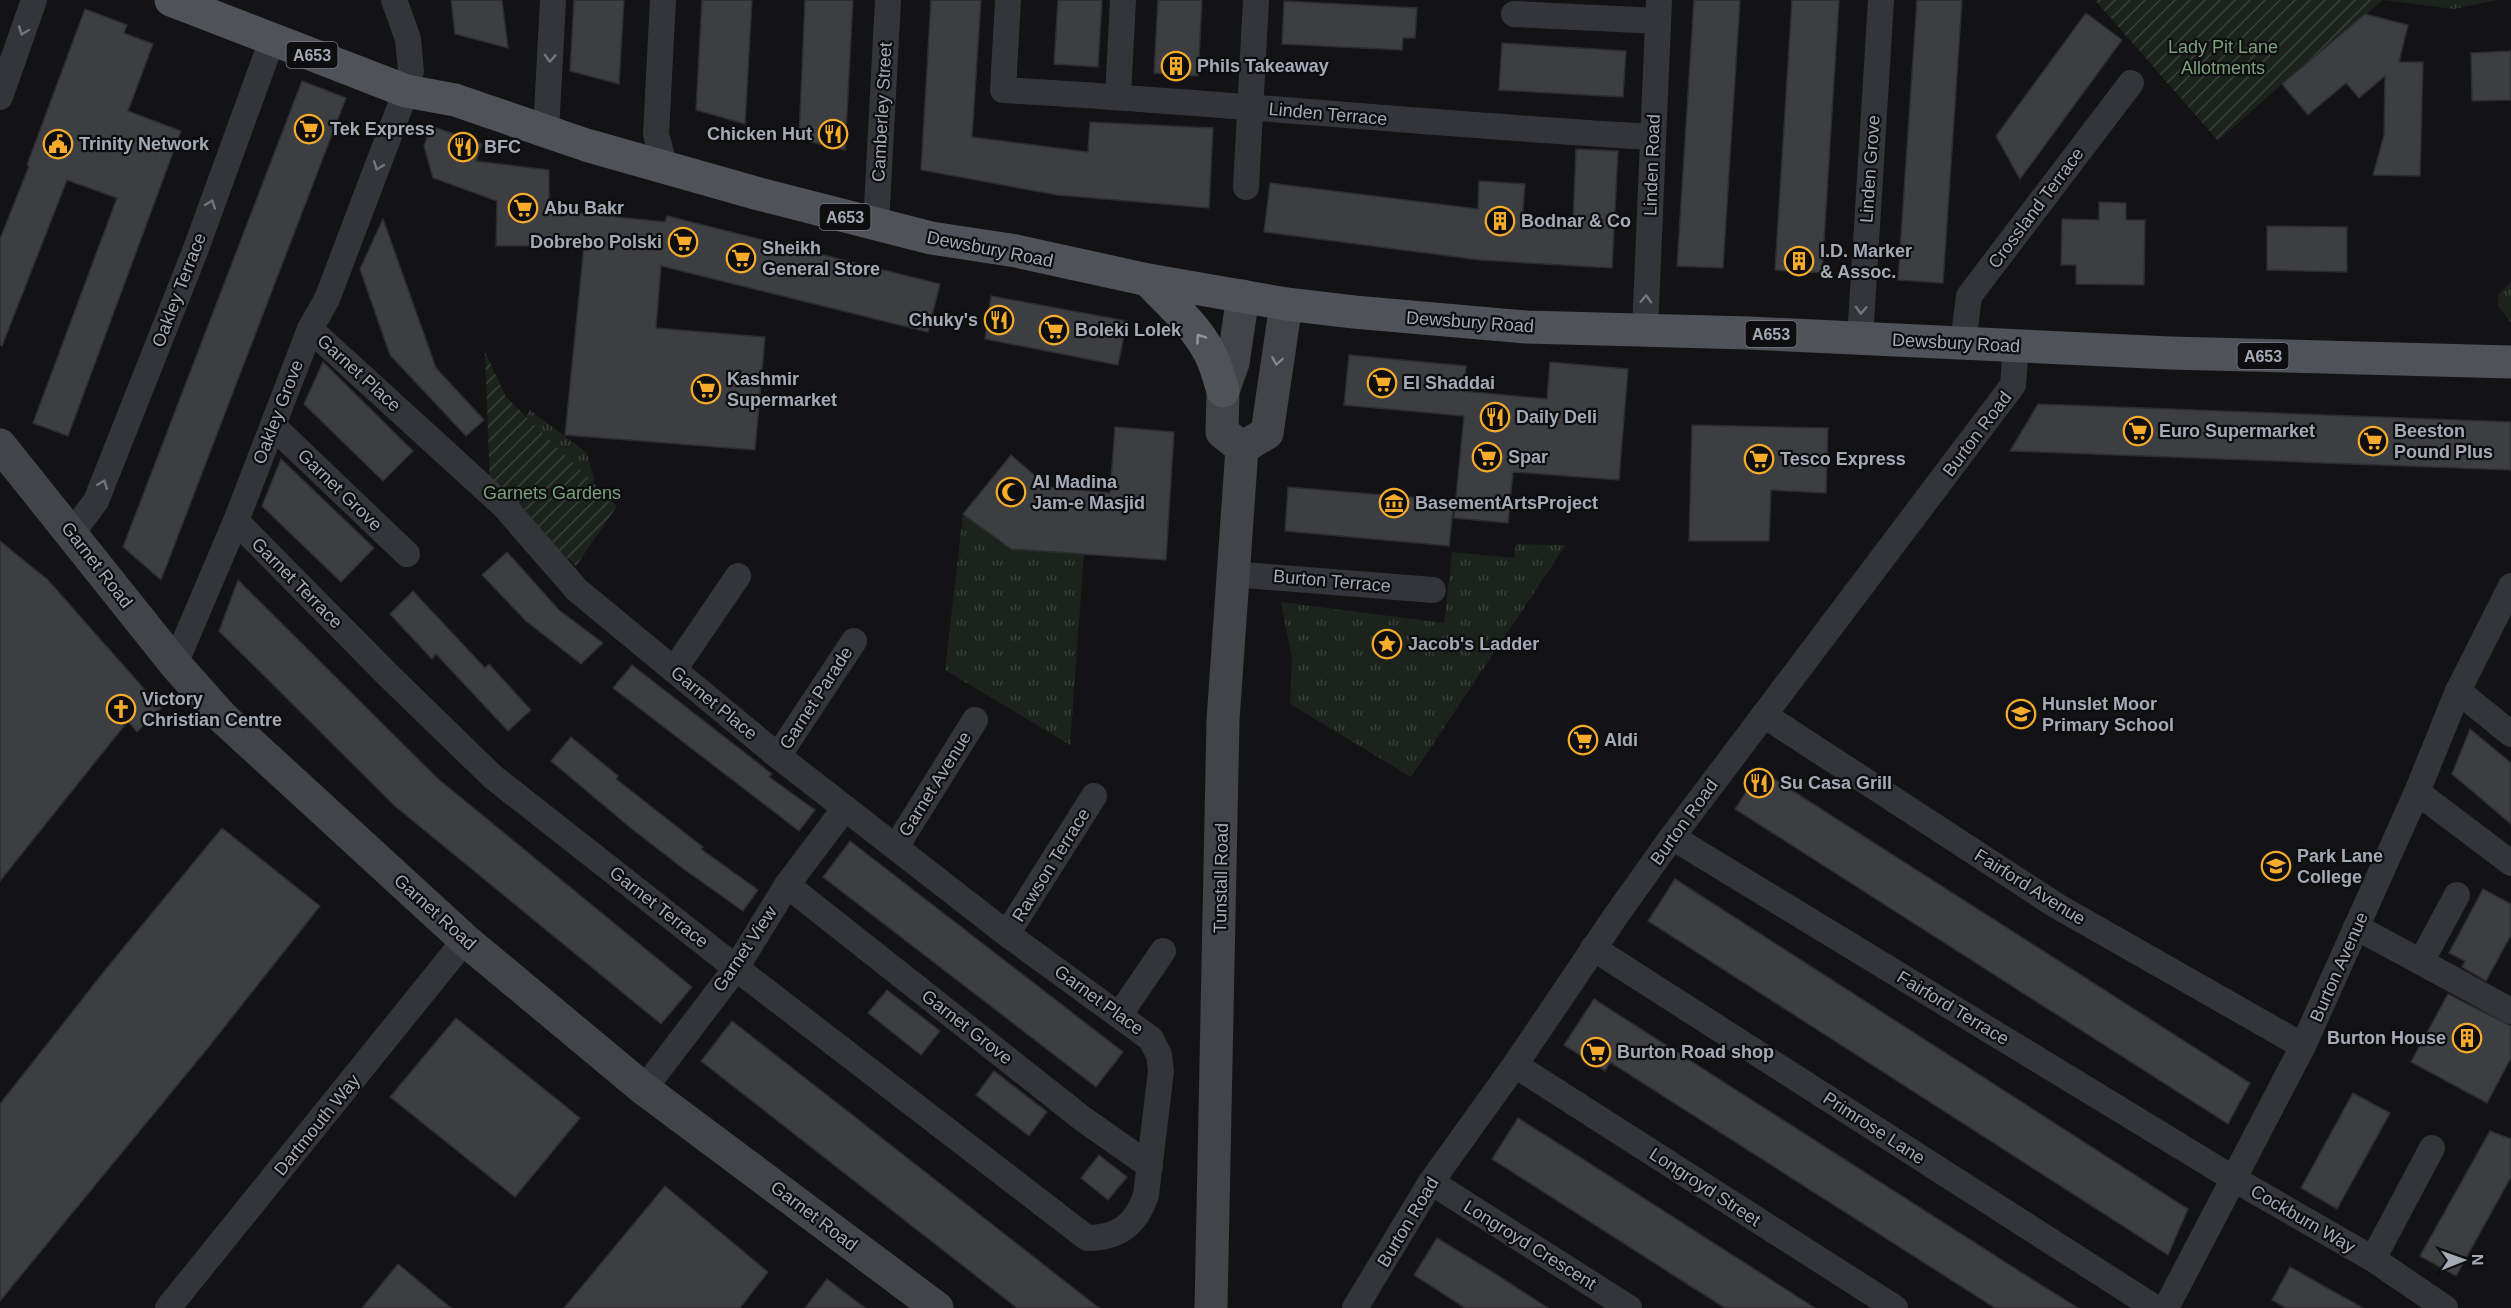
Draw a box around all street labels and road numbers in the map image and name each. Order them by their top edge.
road number: A653 [286,42,338,68]
street label: Camberley Street [868,42,896,182]
street label: Linden Terrace [1268,99,1388,129]
street label: Linden Road [1640,114,1664,216]
street label: Linden Grove [1856,114,1884,224]
street label: Crossland Terrace [1984,144,2088,272]
road number: A653 [820,204,870,230]
street label: Dewsbury Road [925,227,1055,271]
street label: Oakley Terrace [148,230,210,350]
street label: Dewsbury Road [1405,308,1535,336]
road number: A653 [1746,321,1796,347]
street label: Garnet Place [313,330,405,416]
street label: Dewsbury Road [1892,330,2020,356]
road number: A653 [2238,343,2288,369]
street label: Oakley Grove [249,357,307,467]
street label: Burton Road [1939,388,2015,480]
street label: Garnet Grove [294,445,386,535]
street label: Garnet Road [57,518,137,612]
street label: Garnet Terrace [248,534,346,632]
street label: Burton Terrace [1272,566,1392,596]
street label: Garnet Parade [775,643,857,753]
street label: Garnet Place [667,662,761,744]
street label: Garnet Avenue [895,728,975,840]
street label: Burton Road [1646,775,1722,869]
street label: Rawson Terrace [1008,805,1094,925]
street label: Tunstall Road [1210,823,1232,933]
street label: Fairford Avenue [1971,845,2089,929]
street label: Garnet Terrace [606,862,712,952]
street label: Garnet Road [390,870,480,954]
street label: Garnet View [709,902,781,996]
street label: Burton Avenue [2306,909,2372,1025]
street label: Garnet Place [1051,961,1147,1039]
street label: Fairford Terrace [1894,967,2012,1049]
street label: Garnet Grove [918,986,1016,1068]
street label: Dartmouth Way [270,1070,364,1180]
street label: Primrose Lane [1819,1088,1929,1168]
street label: Longroyd Street [1646,1144,1764,1230]
street label: Burton Road [1373,1174,1443,1270]
street label: Garnet Road [767,1177,861,1255]
street label: Cockburn Way [2247,1181,2359,1257]
street label: Longroyd Crescent [1460,1196,1600,1294]

